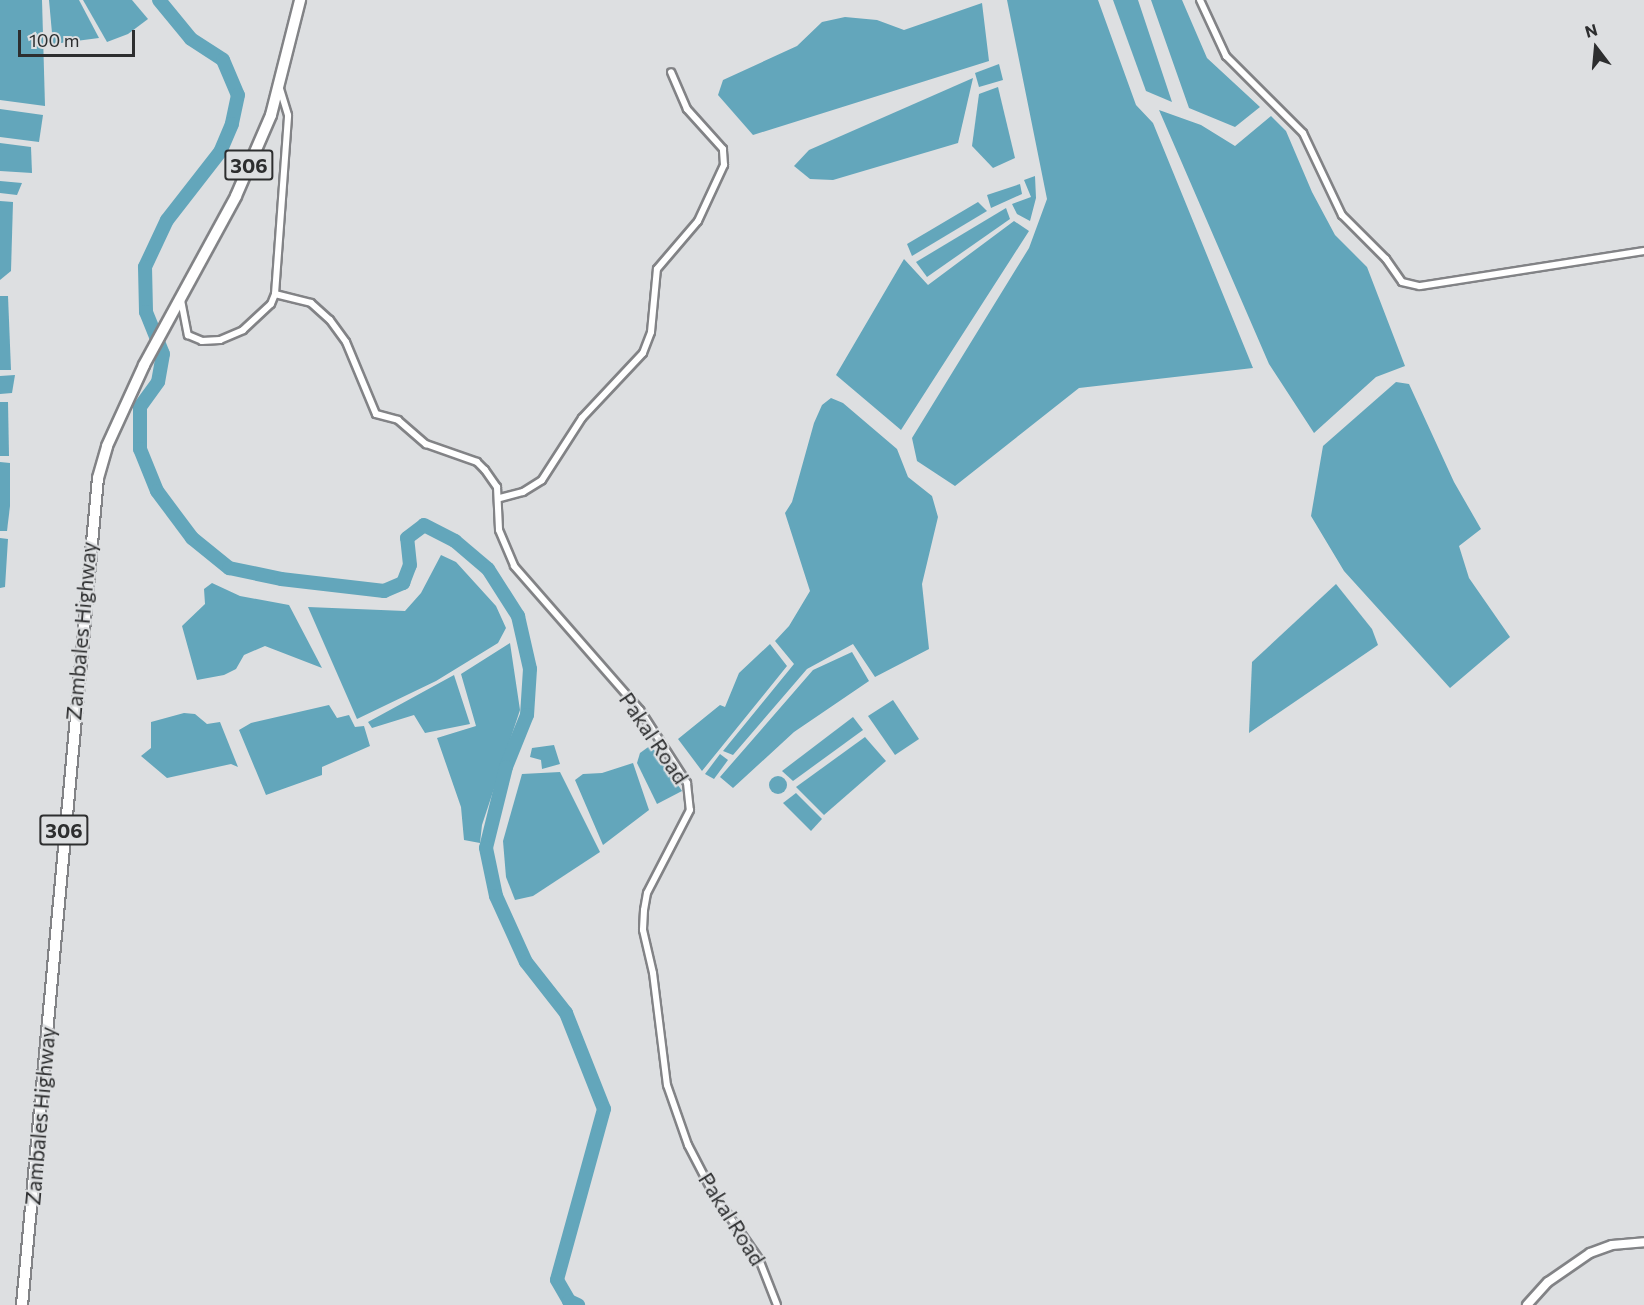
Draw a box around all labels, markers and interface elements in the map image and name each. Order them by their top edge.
scale bar [21,18,138,56]
north arrow [1566,18,1626,78]
text: N [1583,19,1599,41]
text: 100 m [29,29,79,51]
road number: 306 [224,148,274,182]
street label: Zambales Highway [61,541,101,721]
street label: Pakal Road [614,687,694,789]
road number: 306 [38,813,90,847]
street label: Zambales Highway [20,1026,60,1206]
street label: Pakal Road [694,1168,770,1270]

